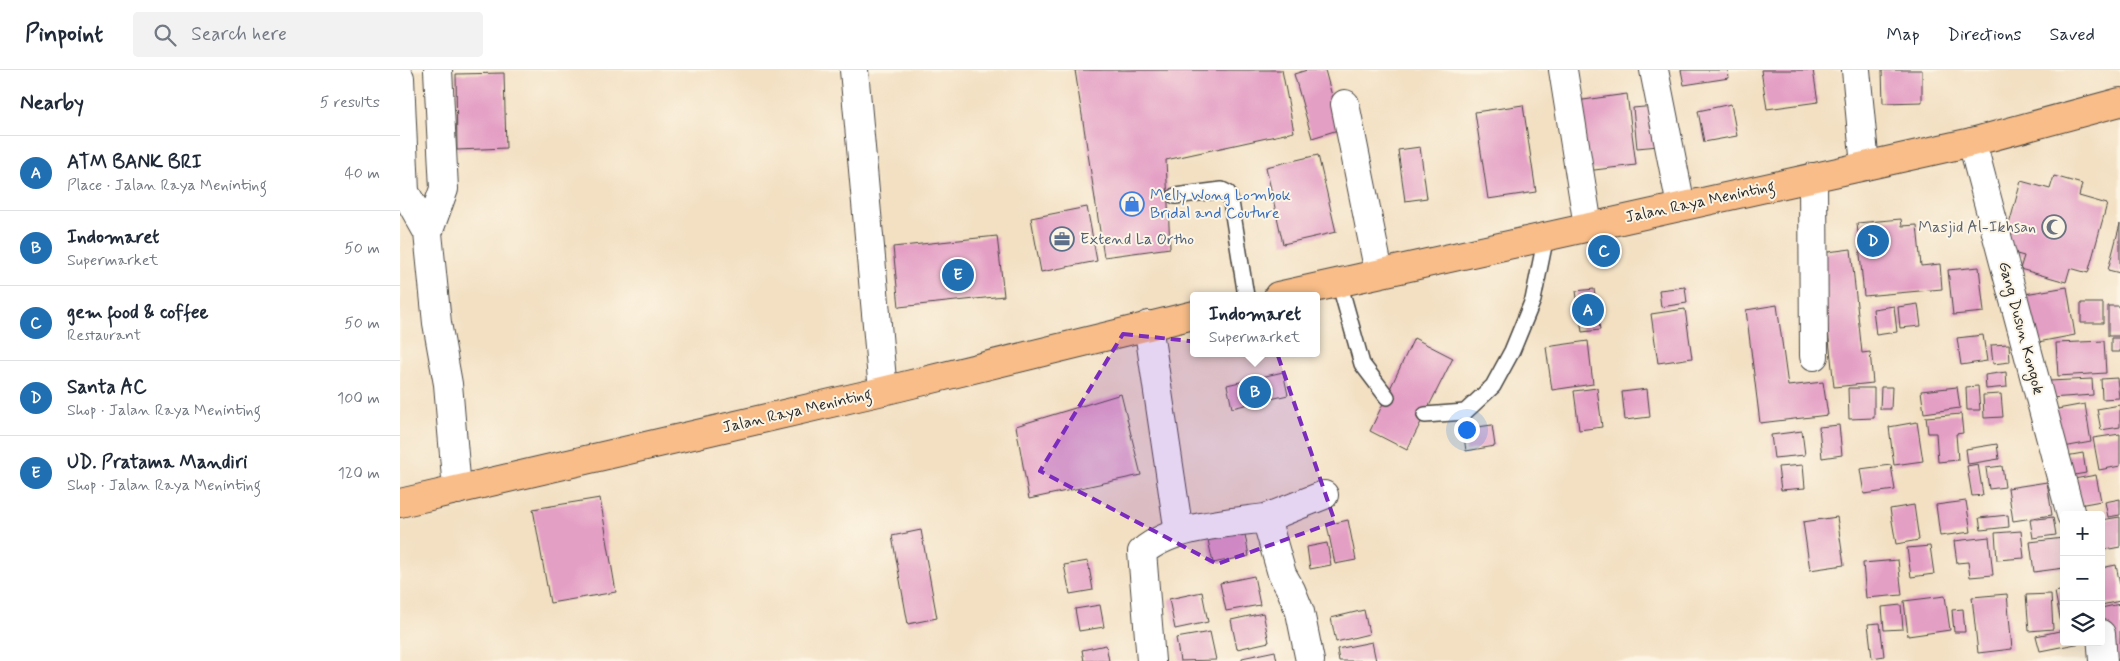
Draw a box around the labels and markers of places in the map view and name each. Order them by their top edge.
place label: Melly Wong Lombok Bridal and Couture [1150,185,1291,224]
shop icon: Melly Wong Lombok Bridal and Couture [1119,191,1145,217]
mosque icon: Masjid Al-Ikhsan [2041,214,2067,240]
place label: Masjid Al-Ikhsan [1918,217,2036,238]
pin: D [1857,222,1889,260]
office icon: Extend La Ortho [1049,226,1075,252]
place label: Extend La Ortho [1080,229,1194,250]
pin: C [1588,232,1620,270]
pin: E [942,256,974,294]
pin: A [1572,291,1604,329]
pin: B [1239,373,1271,411]

